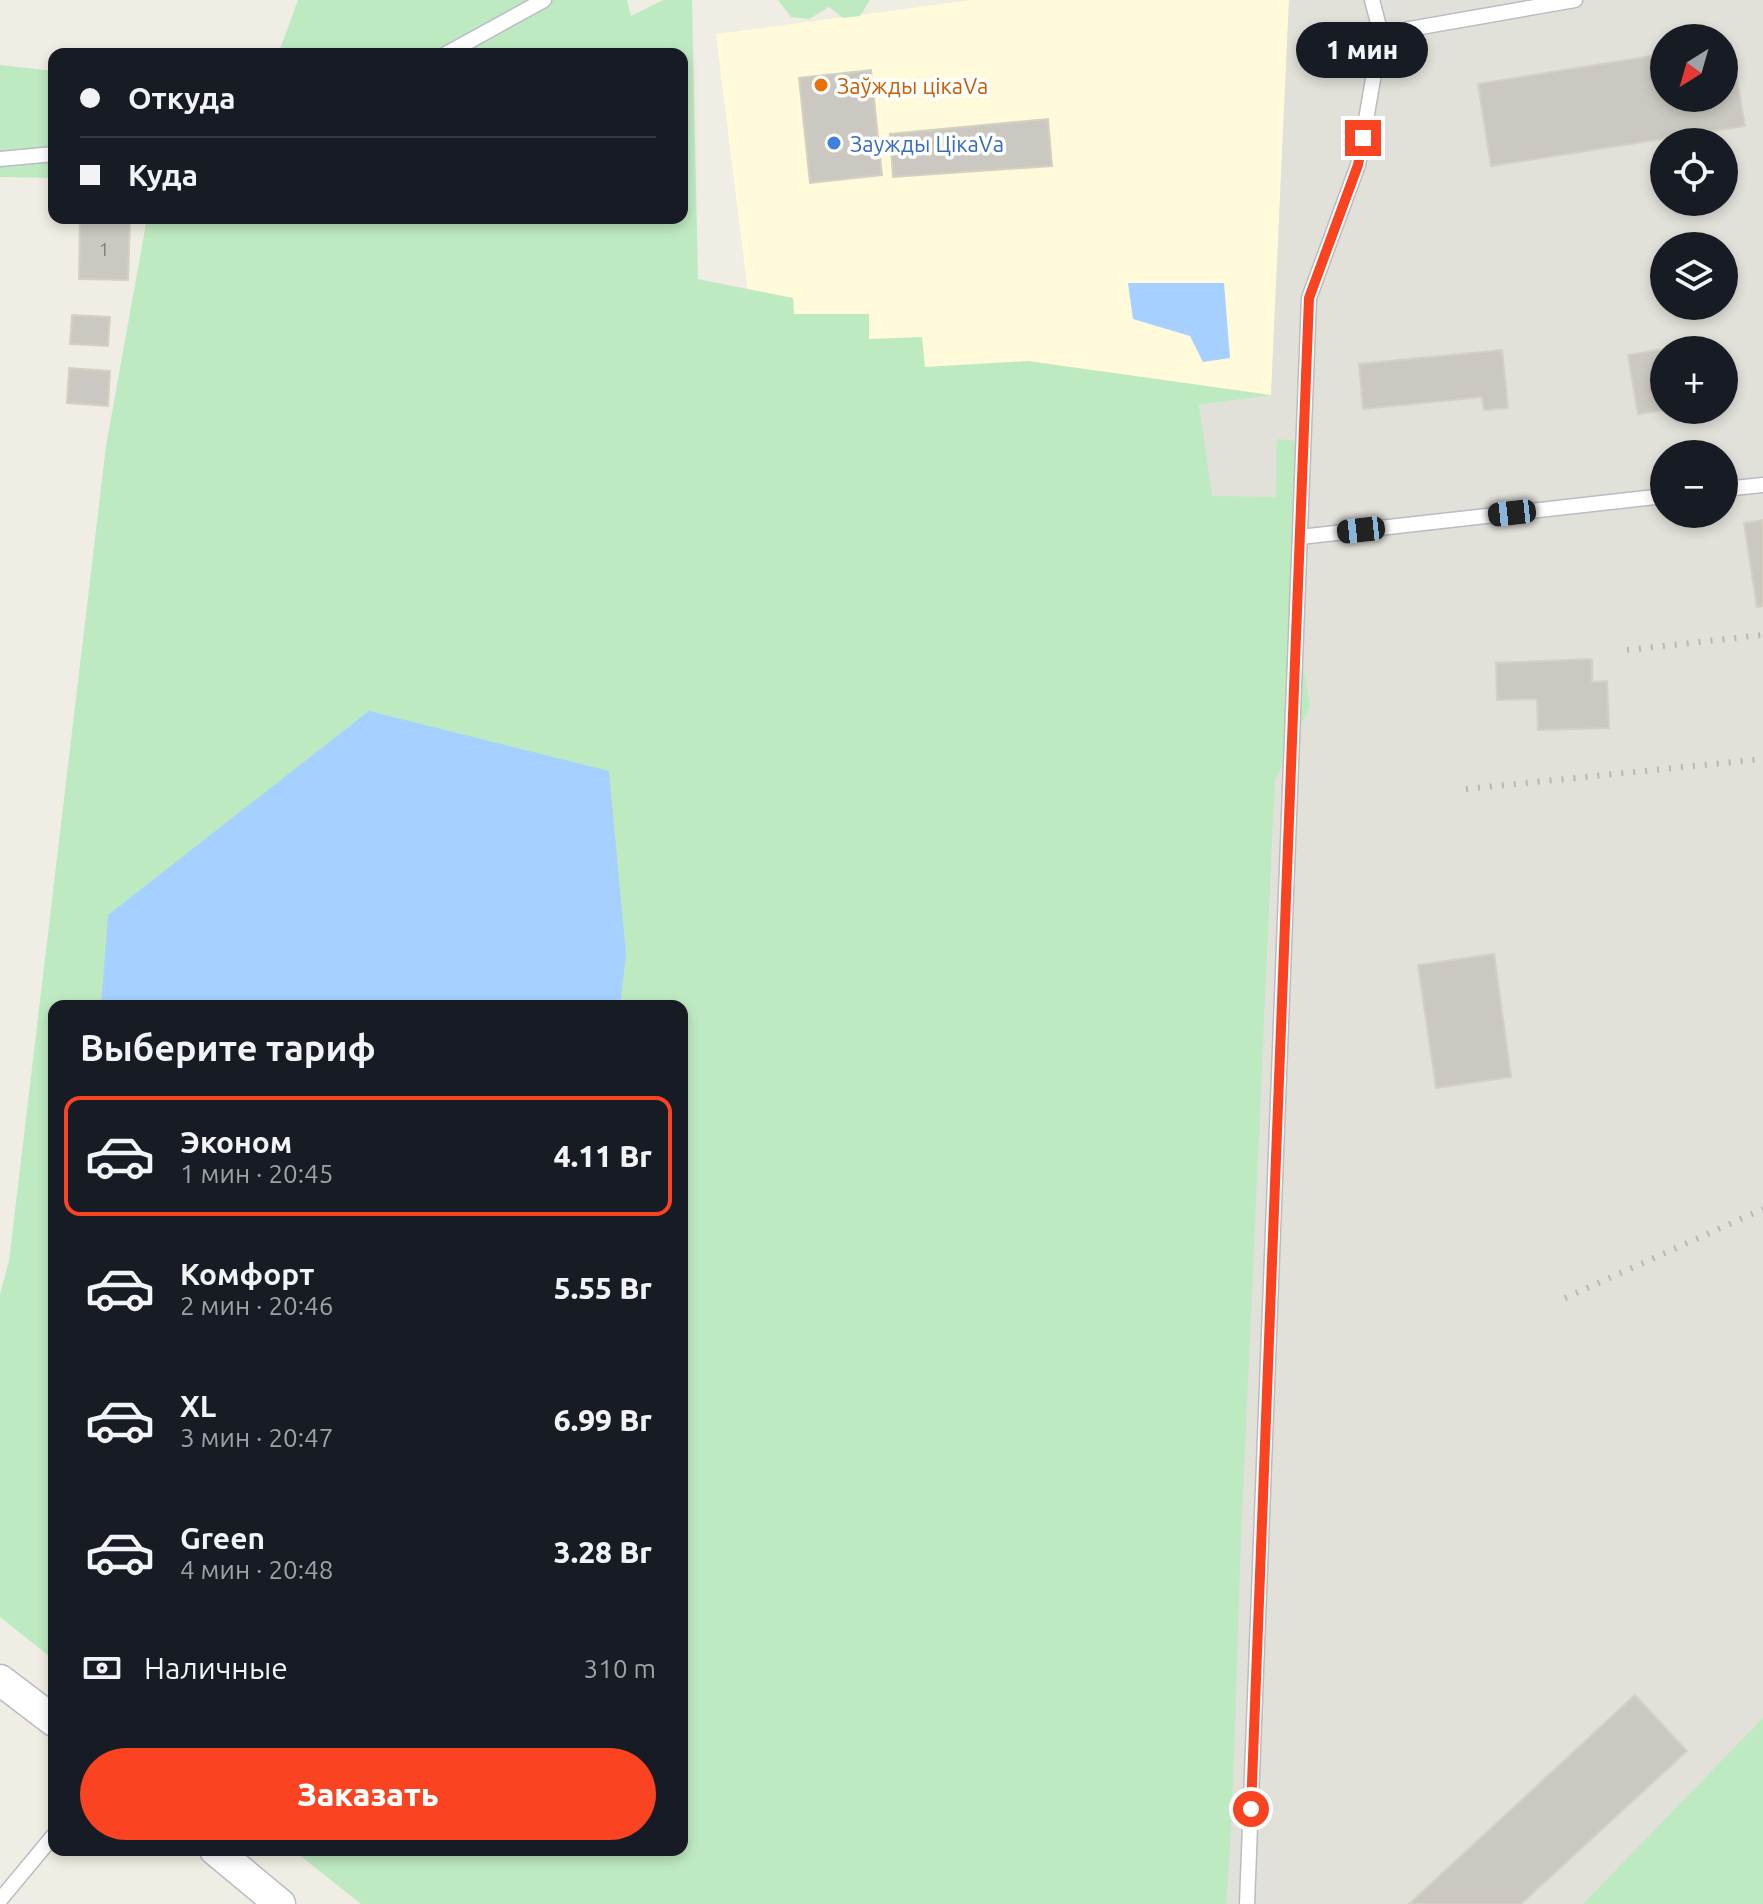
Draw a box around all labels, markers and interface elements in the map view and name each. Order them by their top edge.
callout: 1 мин [1297,22,1429,78]
north arrow [1650,24,1738,112]
map controls [1650,24,1738,528]
text: 1 мин [1326,35,1398,64]
place label: Заўжды цікаVа [837,73,988,98]
marker: Заўжды цікаVа [812,76,830,94]
text: Откуда [128,81,236,115]
route end [1345,120,1381,156]
button: locate [1650,128,1738,216]
place label: Заужды ЦікаVа [850,131,1004,156]
marker: Заужды ЦікаVа [825,134,843,152]
text: Куда [128,158,198,192]
button: layers [1650,232,1738,320]
house number: 1 [99,239,109,259]
button: + [1650,336,1738,424]
button: − [1650,440,1738,528]
car [1487,499,1537,527]
car [1336,516,1386,544]
text: Выберите тариф [80,1027,376,1068]
icon: car [84,1120,156,1192]
text: Эконом [180,1125,292,1159]
text: 4.11 Br [554,1139,652,1173]
text: 1 мин · 20:45 [180,1159,333,1188]
icon: car [84,1252,156,1324]
text: Комфорт [180,1257,314,1291]
text: 5.55 Br [554,1271,652,1305]
text: 2 мин · 20:46 [180,1291,333,1320]
icon: car [84,1384,156,1456]
text: XL [180,1389,216,1423]
text: 6.99 Br [554,1403,652,1437]
text: 3 мин · 20:47 [180,1423,333,1452]
icon: car [84,1516,156,1588]
text: Green [180,1521,265,1555]
text: 3.28 Br [554,1535,652,1569]
text: 4 мин · 20:48 [180,1555,333,1584]
icon: cash [80,1646,124,1690]
text: Наличные [144,1651,288,1685]
text: 310 m [584,1654,656,1683]
button: Заказать [80,1748,656,1840]
route start [1233,1791,1269,1827]

